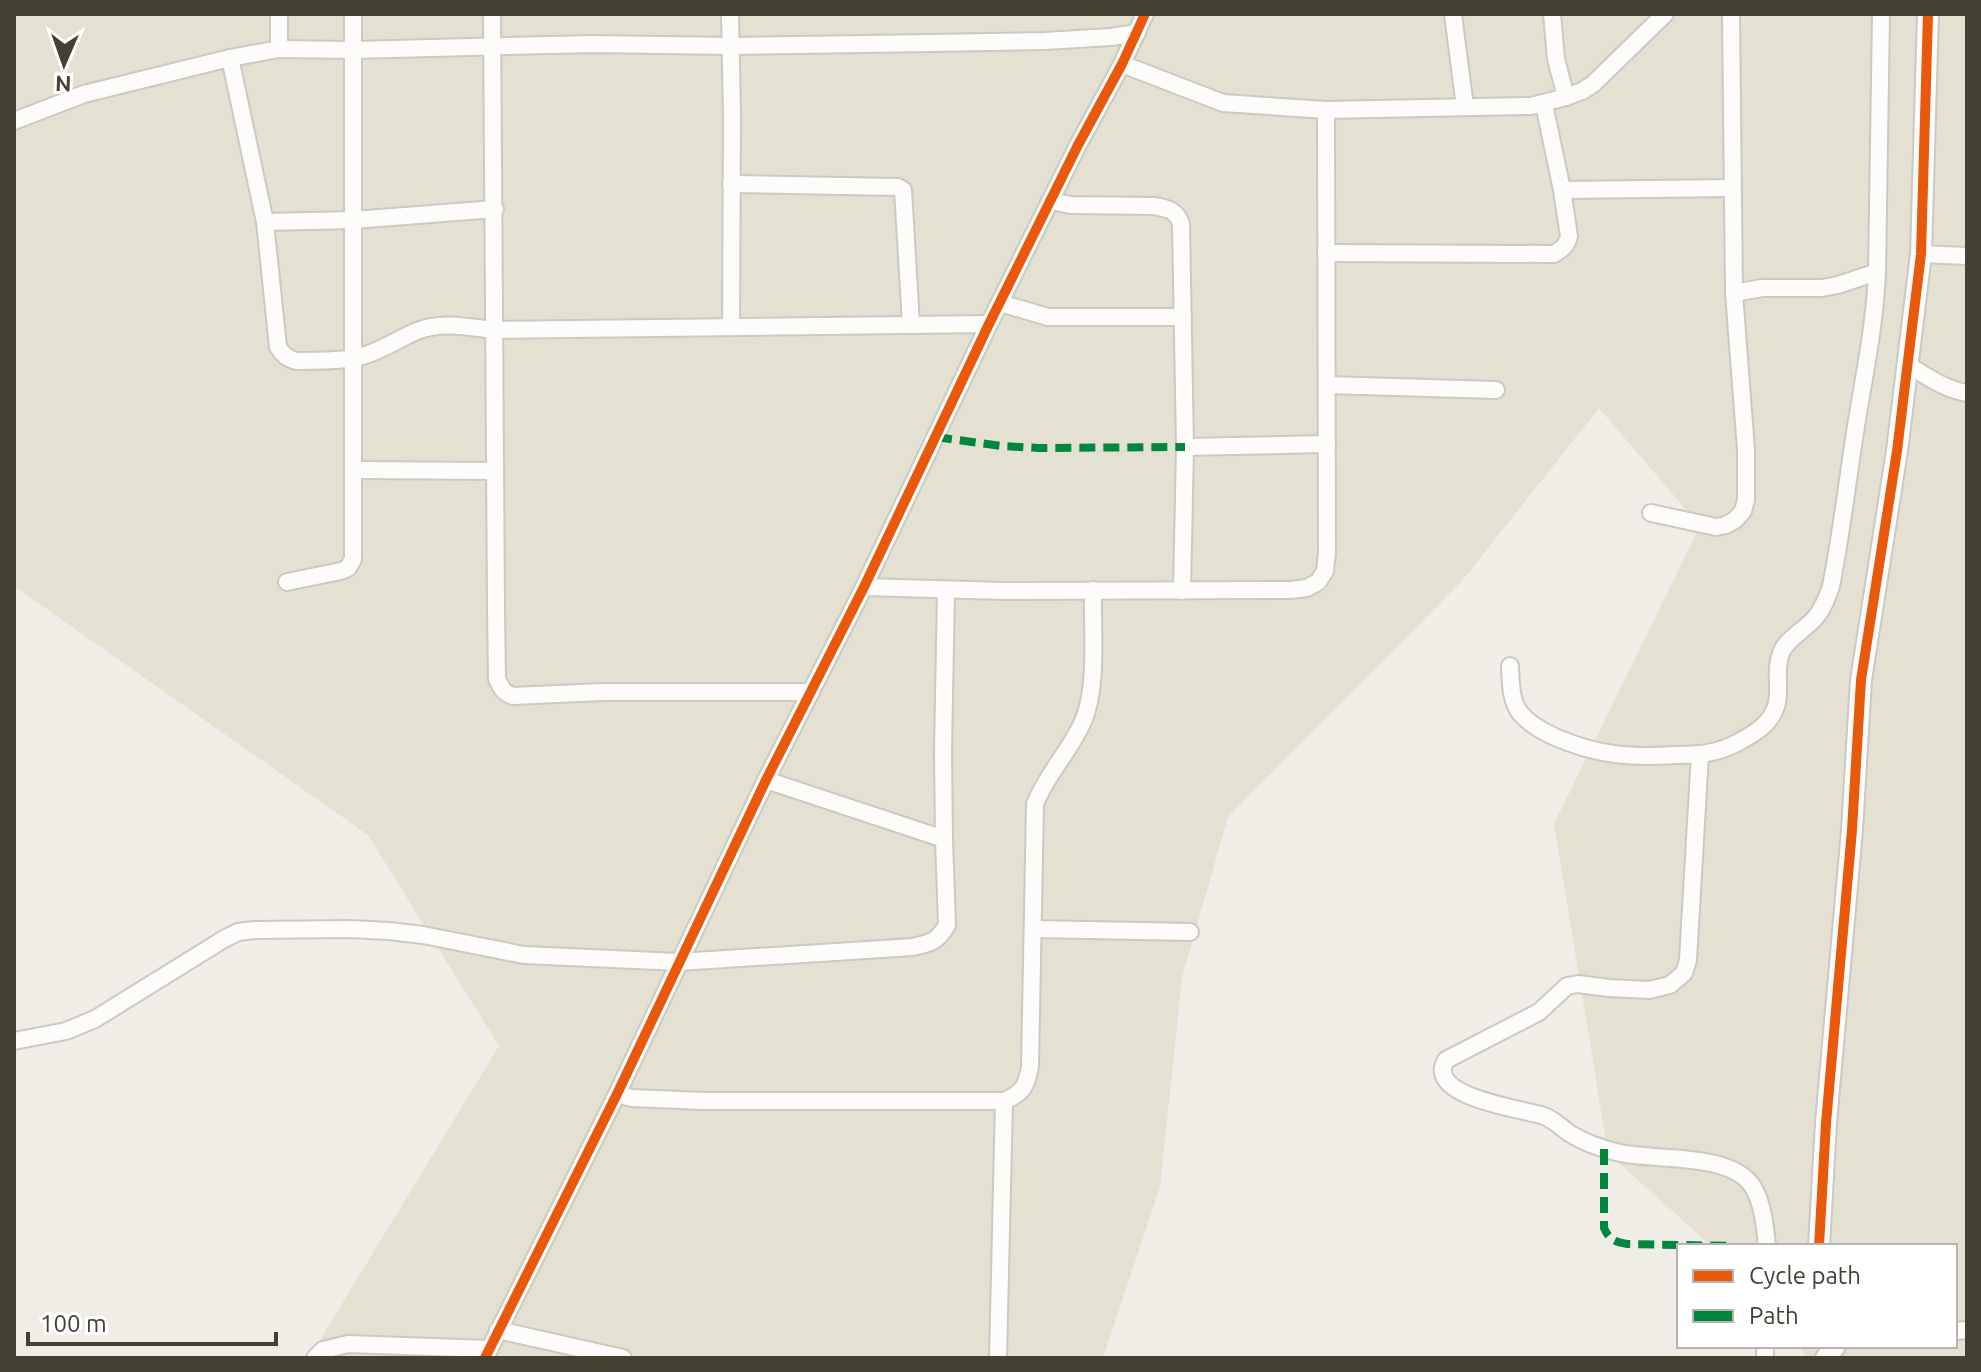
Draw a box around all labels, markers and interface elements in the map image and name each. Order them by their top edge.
north arrow [24,24,104,104]
text: N [55,72,72,97]
legend [1677,1244,1957,1348]
text: Cycle path [1749,1262,1861,1289]
scale bar [28,1296,276,1346]
text: Path [1749,1302,1799,1329]
text: 100 m [40,1310,107,1337]

